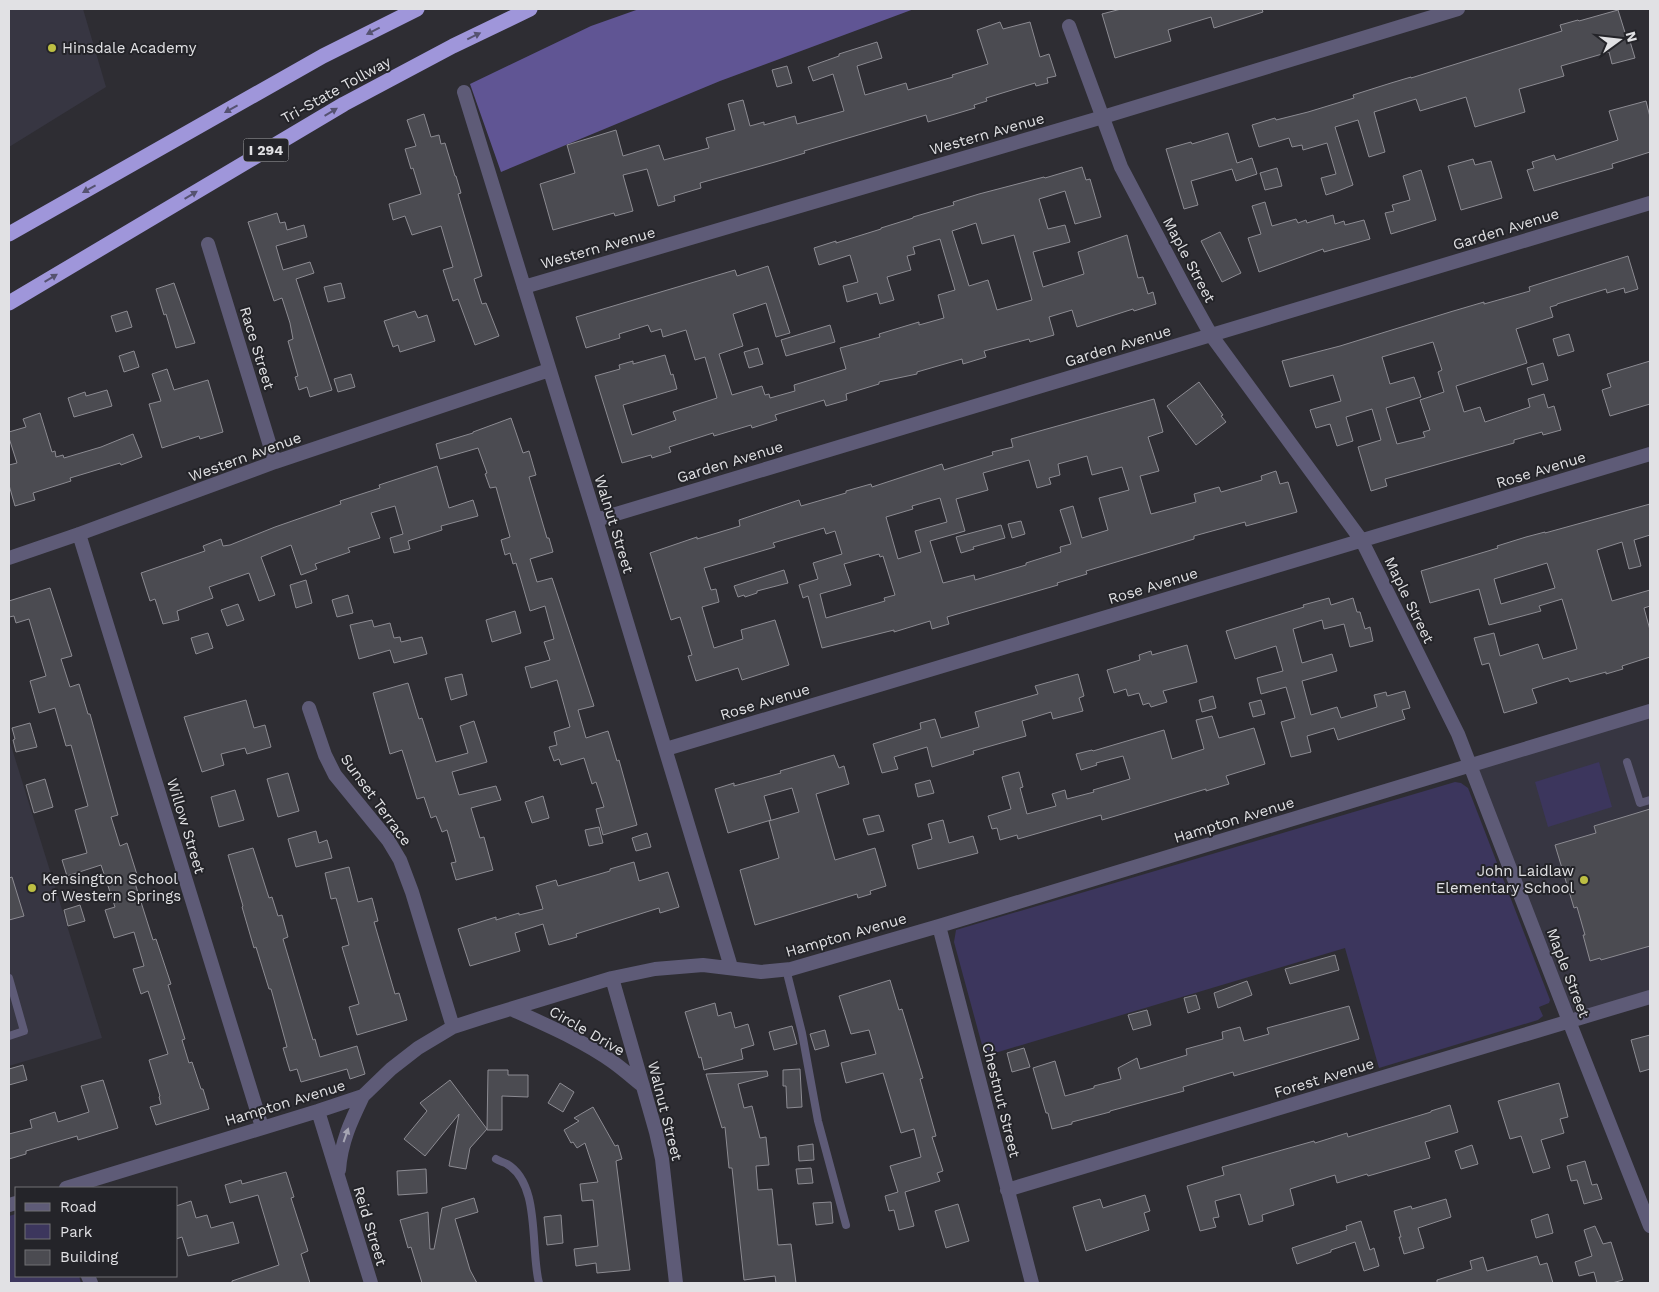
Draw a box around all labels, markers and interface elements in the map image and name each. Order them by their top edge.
north arrow [1594,15,1644,65]
one-way arrow [366,27,380,35]
text: N [1622,30,1641,44]
one-way arrow [467,32,481,40]
place label: Hinsdale Academy [62,39,197,57]
marker: Hinsdale Academy [46,42,58,54]
street label: Tri-State Tollway [278,52,394,128]
one-way arrow [224,104,237,113]
one-way arrow [324,108,337,117]
street label: Western Avenue [928,109,1046,159]
road number: I 294 [244,138,288,162]
one-way arrow [83,184,96,193]
one-way arrow [184,191,197,200]
street label: Garden Avenue [1451,204,1561,254]
street label: Maple Street [1159,214,1219,306]
street label: Western Avenue [539,223,657,273]
one-way arrow [44,273,57,282]
street label: Race Street [236,304,278,392]
street label: Garden Avenue [1063,321,1173,371]
street label: Western Avenue [186,428,304,486]
street label: Garden Avenue [675,437,785,487]
street label: Rose Avenue [1494,448,1588,492]
street label: Walnut Street [590,473,638,576]
street label: Maple Street [1380,554,1438,647]
street label: Rose Avenue [1106,564,1200,608]
street label: Rose Avenue [718,680,812,724]
street label: Sunset Terrace [337,751,415,849]
street label: Willow Street [163,776,209,877]
street label: Hampton Avenue [1172,793,1296,847]
place label: John Laidlaw Elementary School [1436,862,1574,897]
place label: Kensington School of Western Springs [42,870,181,905]
marker: John Laidlaw Elementary School [1578,874,1590,886]
marker: Kensington School of Western Springs [26,882,38,894]
street label: Hampton Avenue [783,909,909,961]
street label: Maple Street [1543,926,1594,1021]
street label: Circle Drive [546,1002,628,1060]
street label: Chestnut Street [978,1041,1024,1160]
street label: Forest Avenue [1272,1054,1376,1102]
street label: Walnut Street [644,1059,686,1163]
street label: Hampton Avenue [223,1076,347,1130]
one-way arrow [343,1128,350,1143]
street label: Reid Street [349,1184,391,1269]
legend [15,1187,178,1277]
text: Road [60,1198,97,1216]
text: Park [60,1223,93,1241]
text: Building [60,1248,118,1266]

